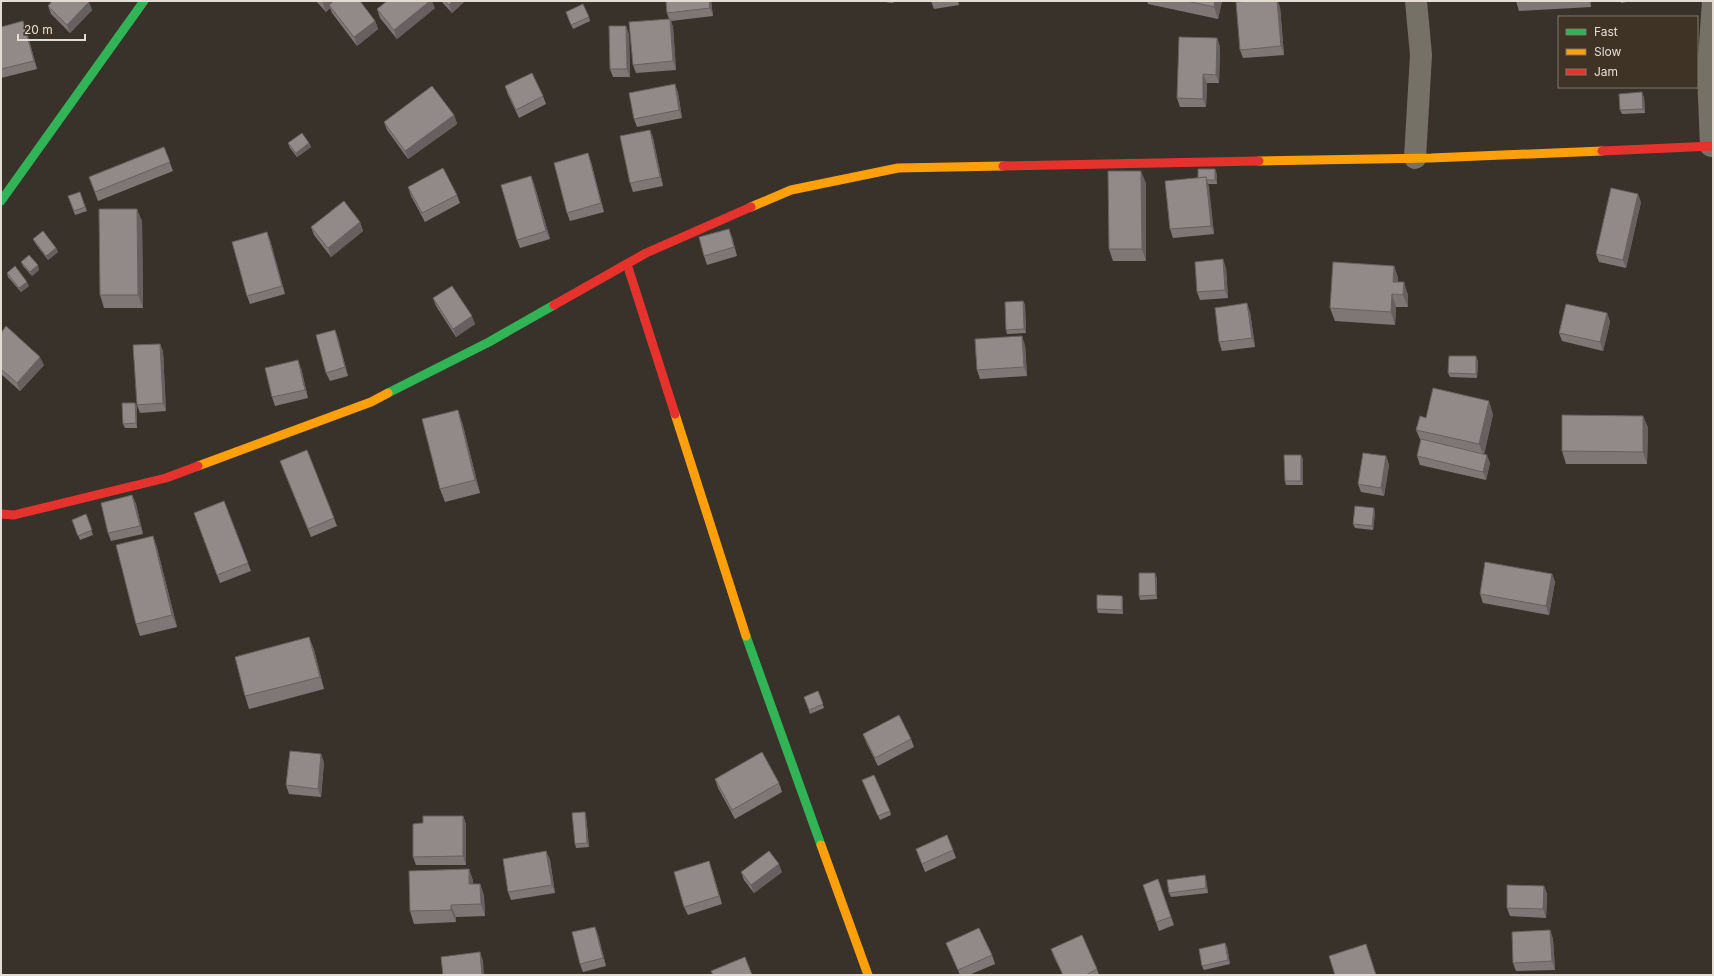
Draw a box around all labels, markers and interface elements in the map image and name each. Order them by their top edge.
scale bar [18,16,85,42]
legend [1558,16,1698,88]
text: 20 m [24,22,53,37]
text: Fast [1594,24,1618,39]
text: Slow [1594,44,1622,59]
text: Jam [1594,64,1618,79]

